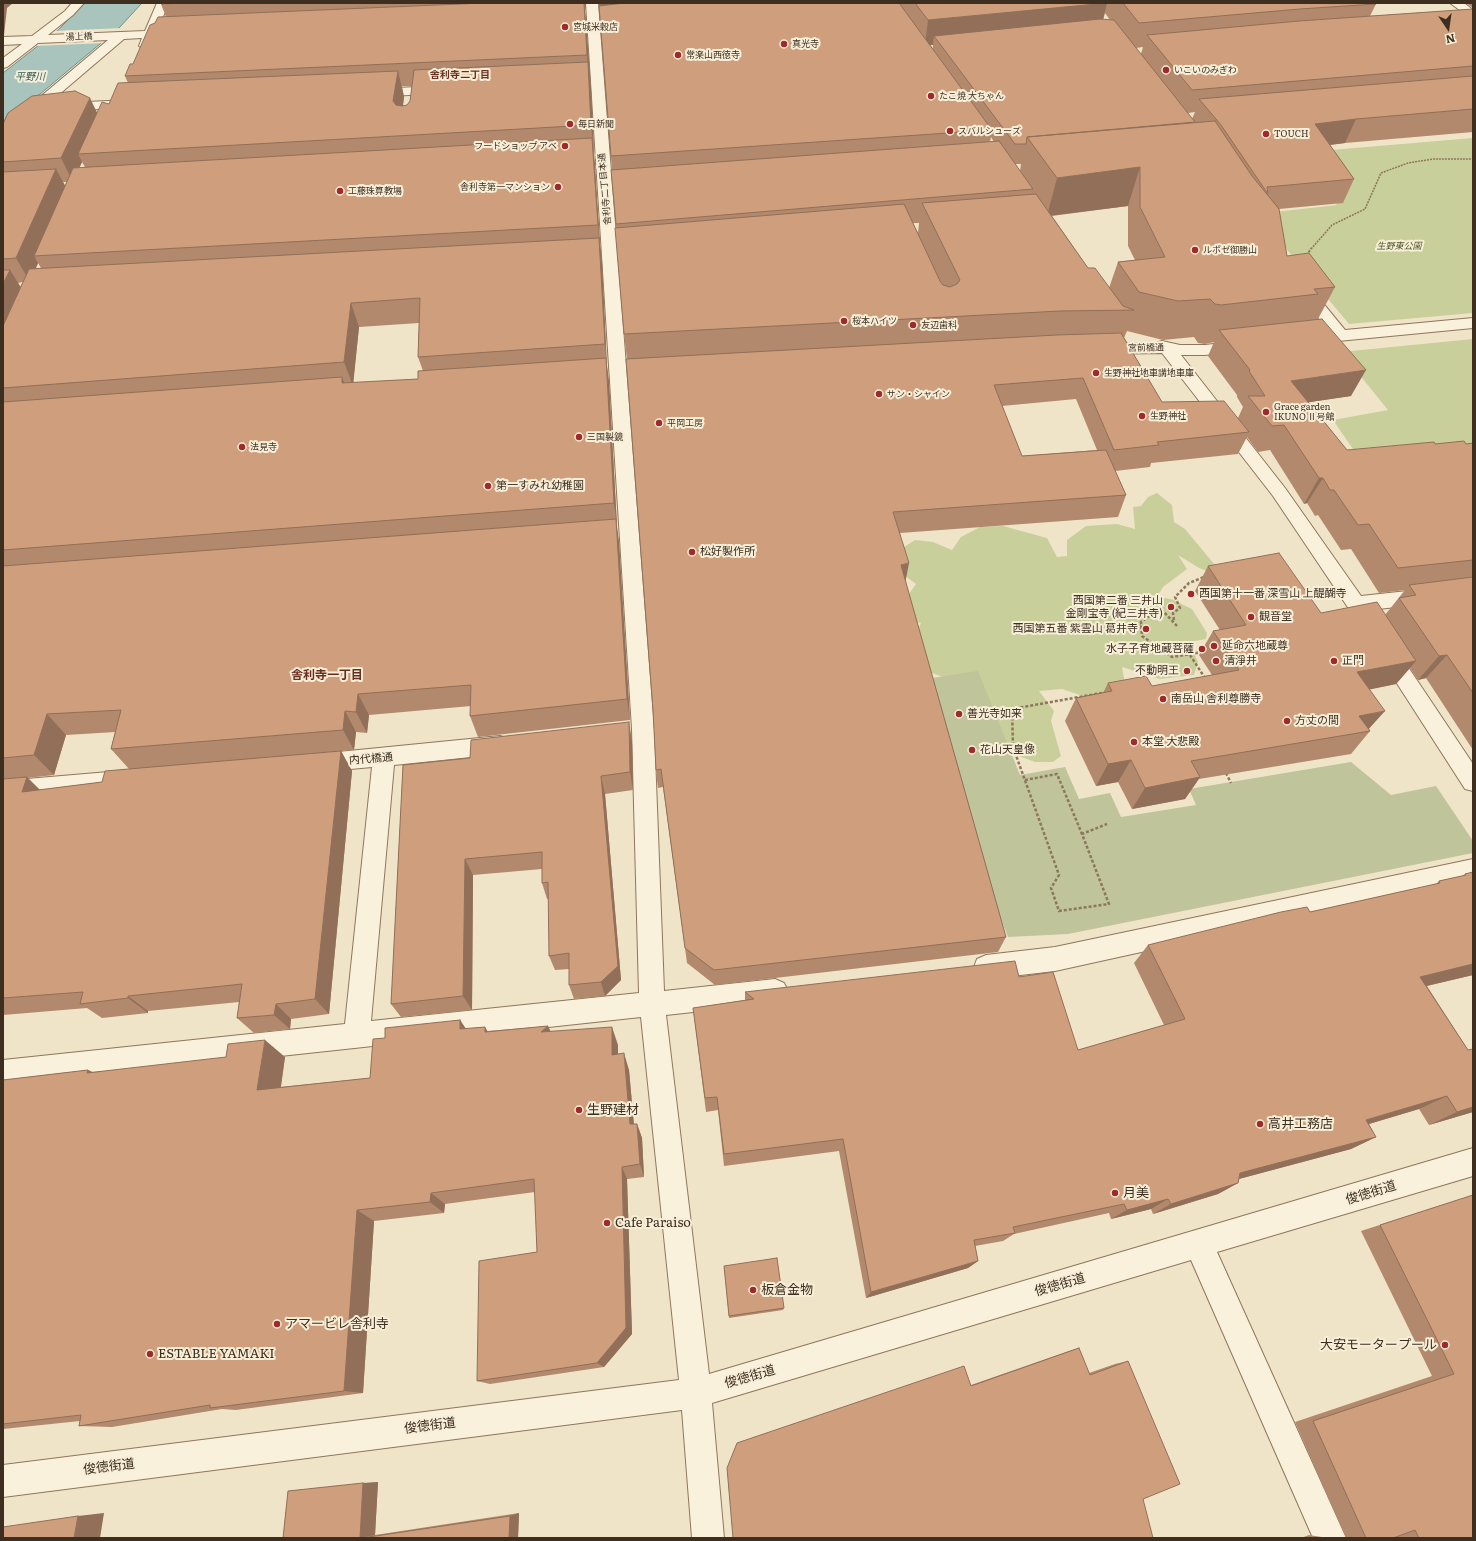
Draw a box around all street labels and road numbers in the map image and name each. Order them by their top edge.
street label: 湯上橋 [65,31,93,43]
street label: 舎利寺二丁目本通 [596,153,614,225]
street label: 宮前橋通 [1128,342,1164,354]
street label: 内代橋通 [349,751,393,767]
street label: 俊徳街道 [1344,1178,1398,1208]
street label: 俊徳街道 [1033,1270,1087,1300]
street label: 俊徳街道 [723,1362,777,1392]
street label: 俊徳街道 [403,1415,457,1437]
street label: 俊徳街道 [82,1456,136,1478]

